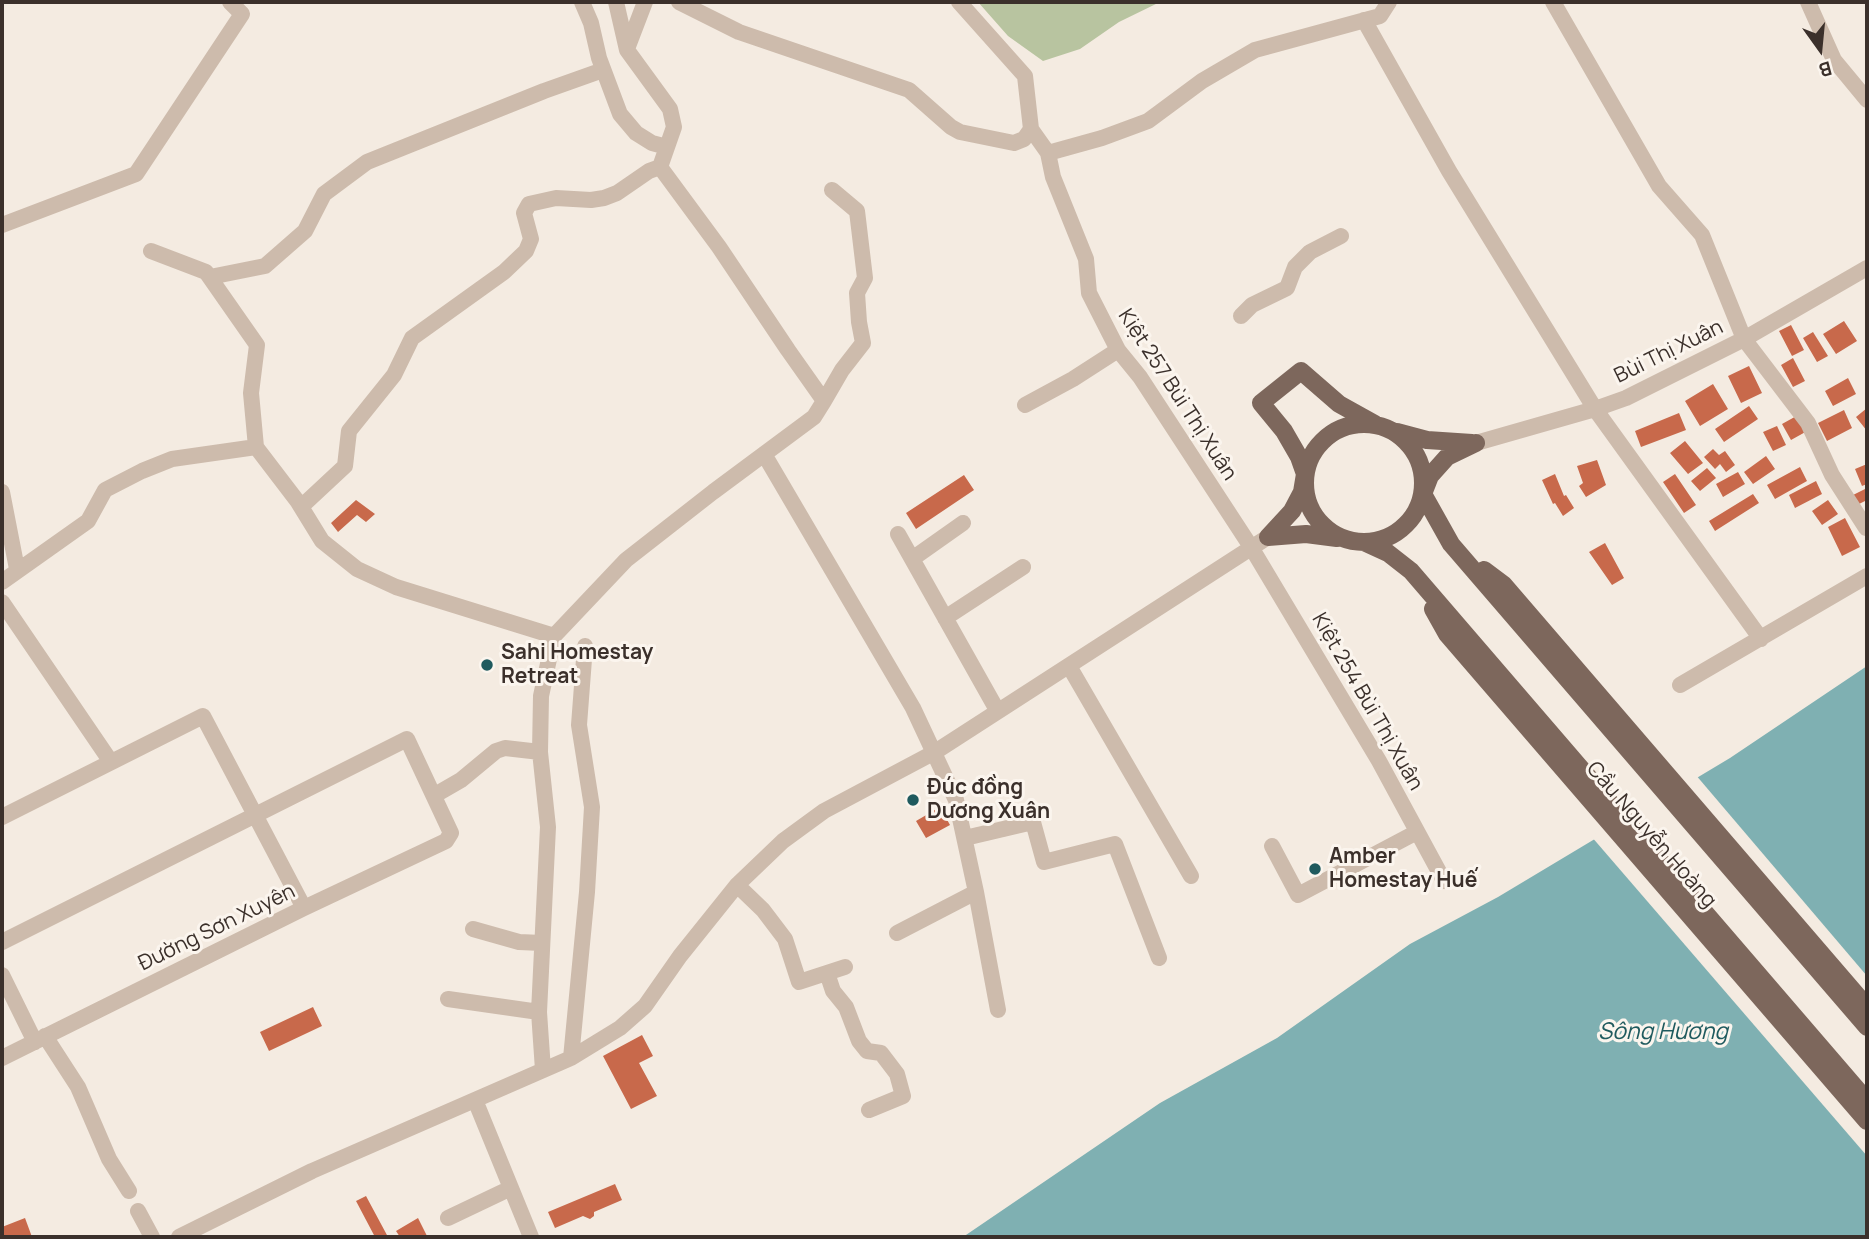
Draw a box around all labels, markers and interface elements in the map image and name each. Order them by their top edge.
north arrow [1785,14,1855,84]
text: B [1816,55,1835,83]
street label: Kiệt 257 Bùi Thị Xuân [1112,305,1242,485]
street label: Bùi Thị Xuân [1610,315,1728,389]
street label: Kiệt 254 Bùi Thị Xuân [1306,609,1428,795]
place label: Sahi Homestay Retreat [501,640,653,690]
marker: Sahi Homestay Retreat [479,657,495,673]
street label: Cầu Nguyễn Hoàng [1581,757,1721,913]
place label: Đúc đồng Dương Xuân [927,775,1050,825]
marker: Đúc đồng Dương Xuân [905,792,921,808]
place label: Amber Homestay Huế [1329,844,1477,894]
marker: Amber Homestay Huế [1307,861,1323,877]
street label: Đường Sơn Xuyên [135,879,299,977]
water label: Sông Hương [1598,1019,1728,1047]

